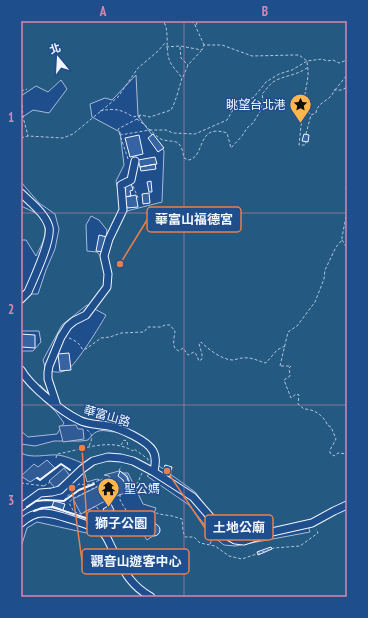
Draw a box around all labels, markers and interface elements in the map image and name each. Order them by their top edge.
text: A [99,3,107,20]
text: B [262,3,268,20]
north arrow [38,38,78,78]
text: 北 [48,40,62,57]
place icon: 眺望台北港 [288,92,314,125]
place label: 眺望台北港 [226,97,286,112]
text: 1 [8,109,14,126]
callout: 華富山福德宮 [147,207,241,232]
text: 華富山福德宮 [155,211,233,228]
text: 2 [8,301,14,318]
street label: 華富山路 [82,402,132,429]
temple icon: 聖公媽 [95,476,121,509]
place label: 聖公媽 [124,481,160,496]
text: 3 [8,492,14,509]
callout: 獅子公園 [87,511,155,536]
text: 獅子公園 [95,515,147,532]
callout: 土地公廟 [205,515,273,540]
text: 土地公廟 [213,519,265,536]
callout: 觀音山遊客中心 [82,549,189,574]
text: 觀音山遊客中心 [90,553,182,570]

